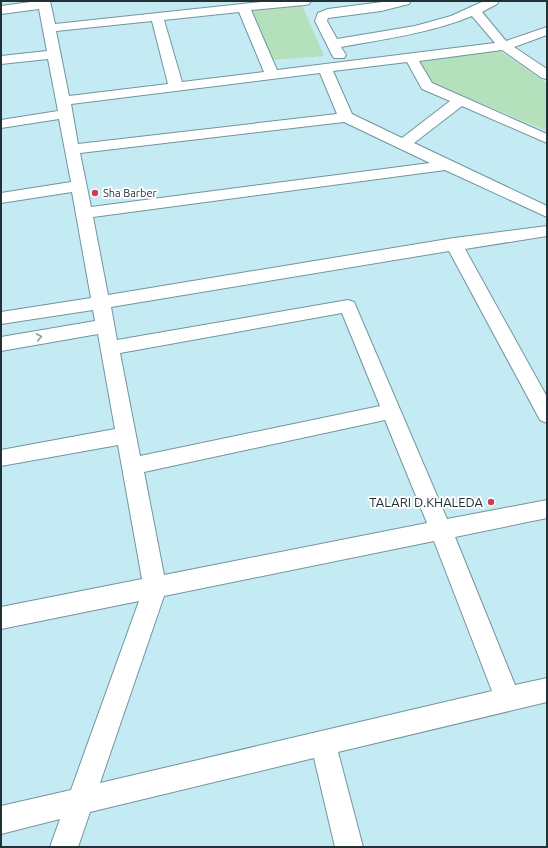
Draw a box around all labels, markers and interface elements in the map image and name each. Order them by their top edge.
place label: Sha Barber [103,187,158,199]
marker: Sha Barber [90,188,100,198]
one-way arrow [36,333,43,342]
place label: TALARI D.KHALEDA [369,495,484,509]
marker: TALARI D.KHALEDA [486,497,496,507]

